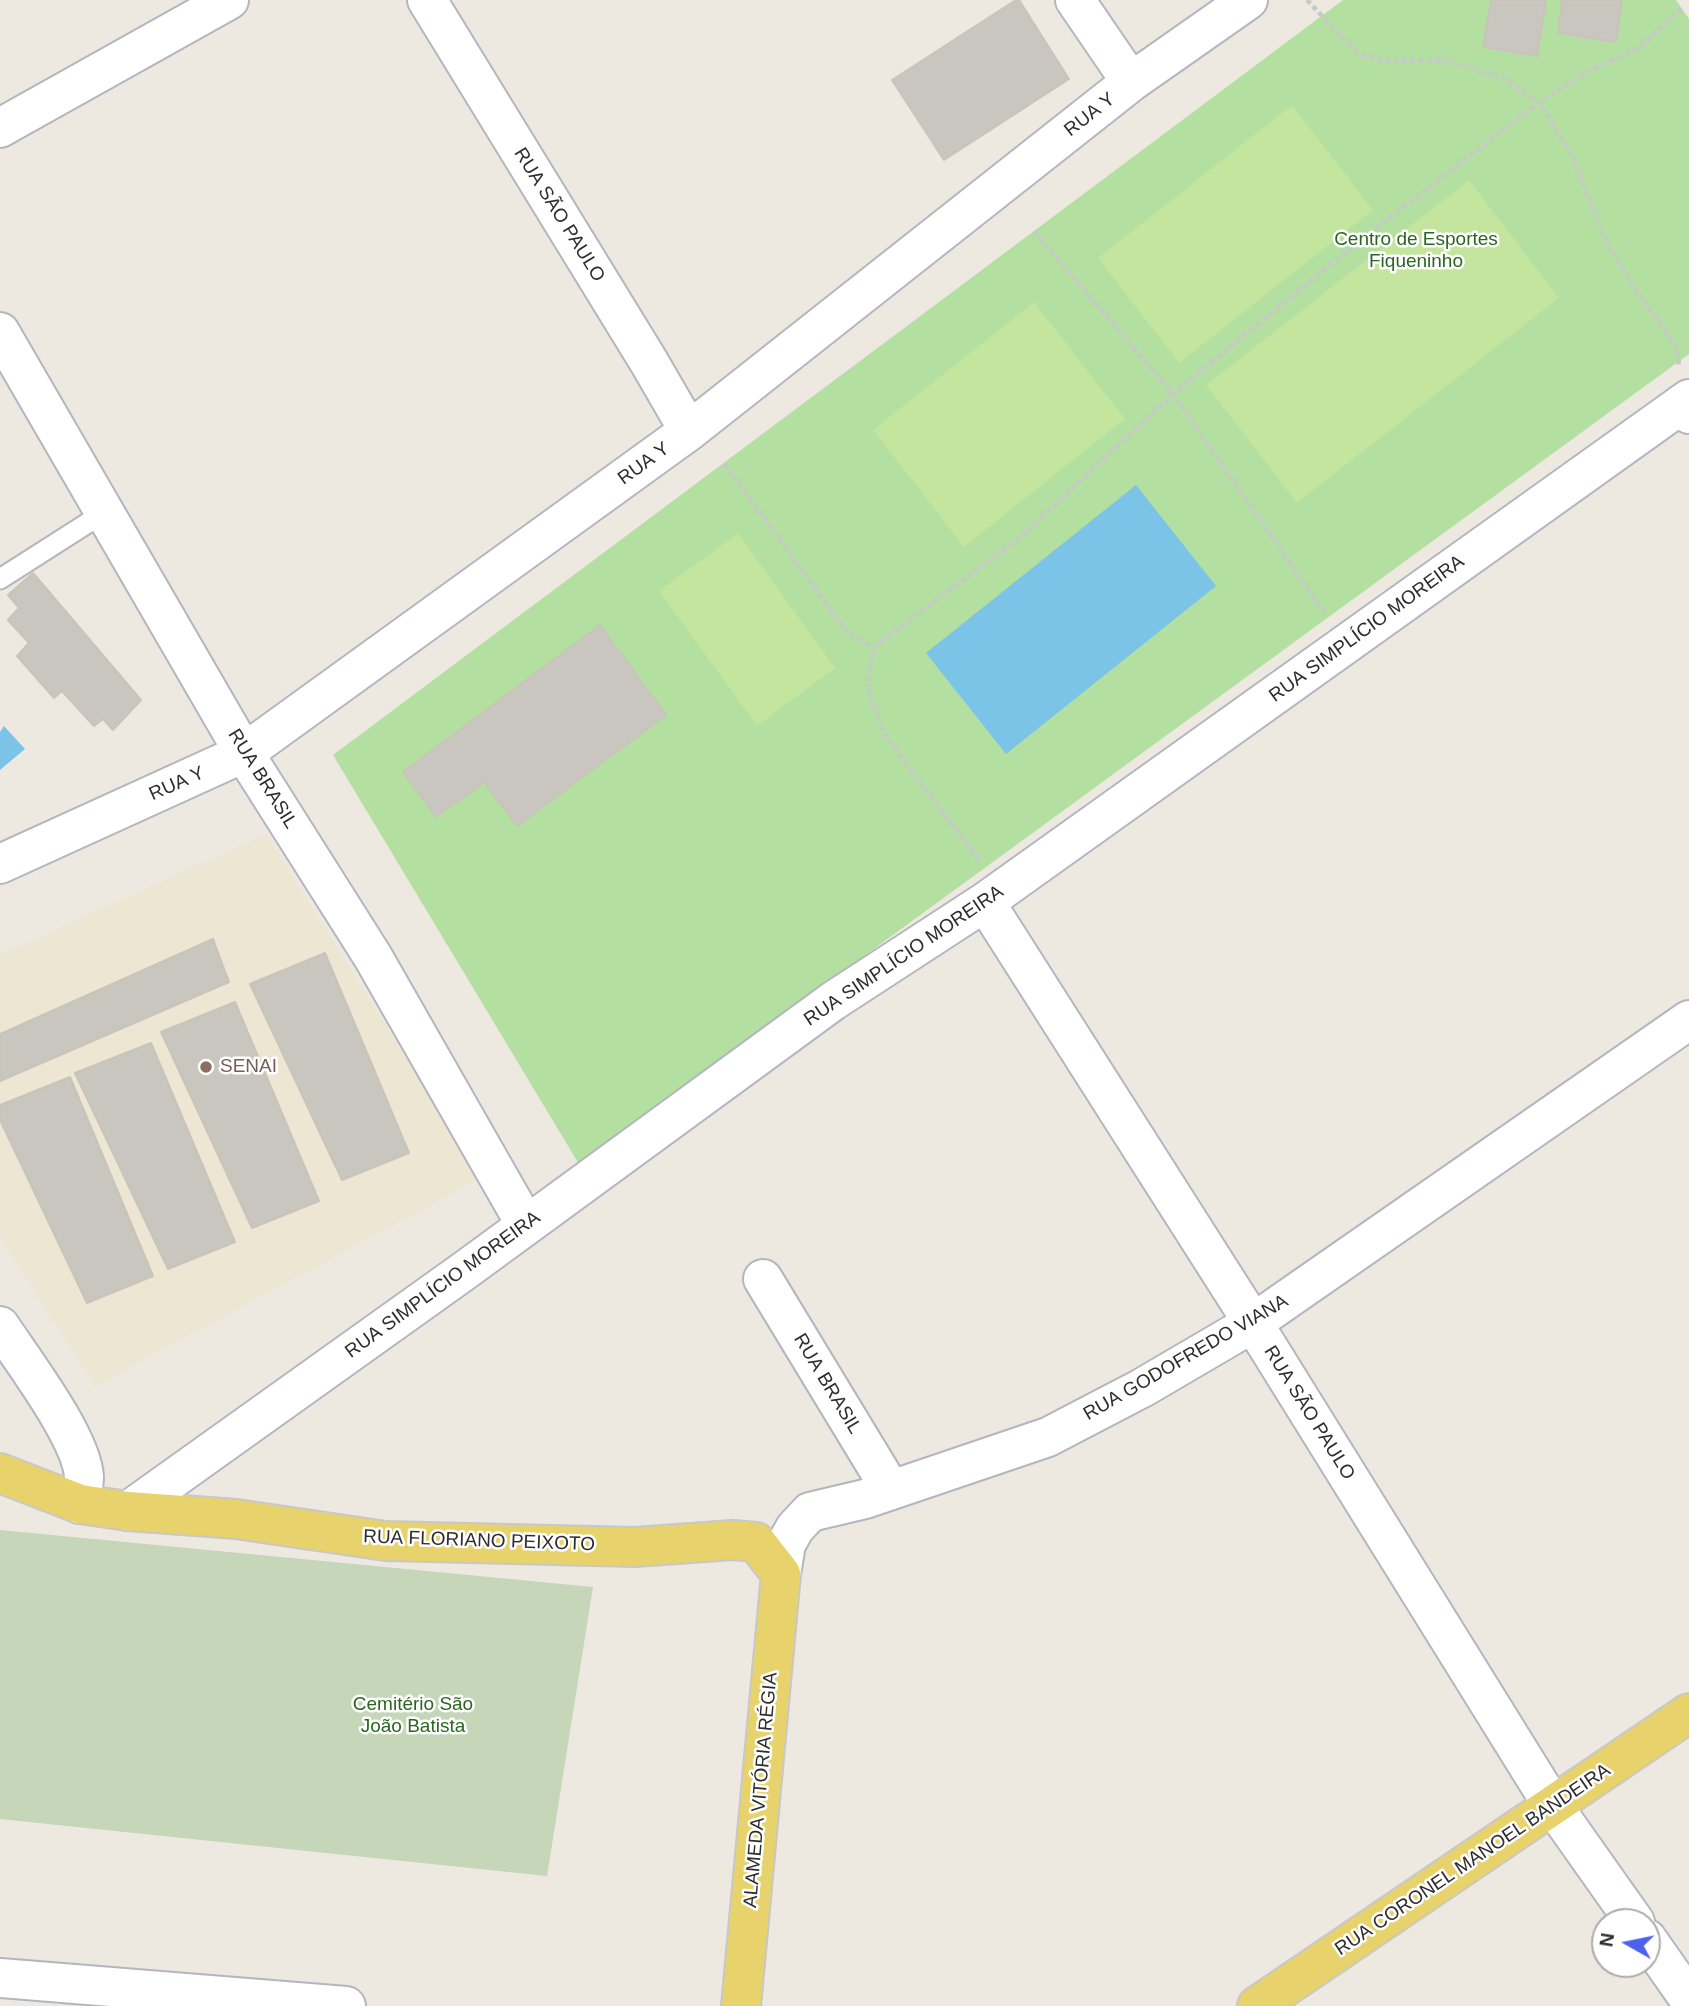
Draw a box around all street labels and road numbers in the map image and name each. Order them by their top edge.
street label: RUA Y [1060,88,1120,142]
street label: RUA SÃO PAULO [509,144,609,286]
street label: RUA Y [614,438,674,490]
street label: RUA SIMPLÍCIO MOREIRA [1265,551,1469,707]
street label: RUA BRASIL [222,725,302,833]
street label: RUA Y [146,762,208,806]
street label: RUA SIMPLÍCIO MOREIRA [800,881,1008,1031]
street label: RUA SIMPLÍCIO MOREIRA [341,1207,545,1363]
street label: RUA GODOFREDO VIANA [1080,1290,1292,1426]
street label: RUA BRASIL [788,1330,866,1438]
street label: RUA SÃO PAULO [1259,1342,1359,1484]
street label: RUA FLORIANO PEIXOTO [363,1526,595,1556]
street label: ALAMEDA VITÓRIA RÉGIA [739,1671,783,1909]
street label: RUA CORONEL MANOEL BANDEIRA [1331,1759,1615,1961]

